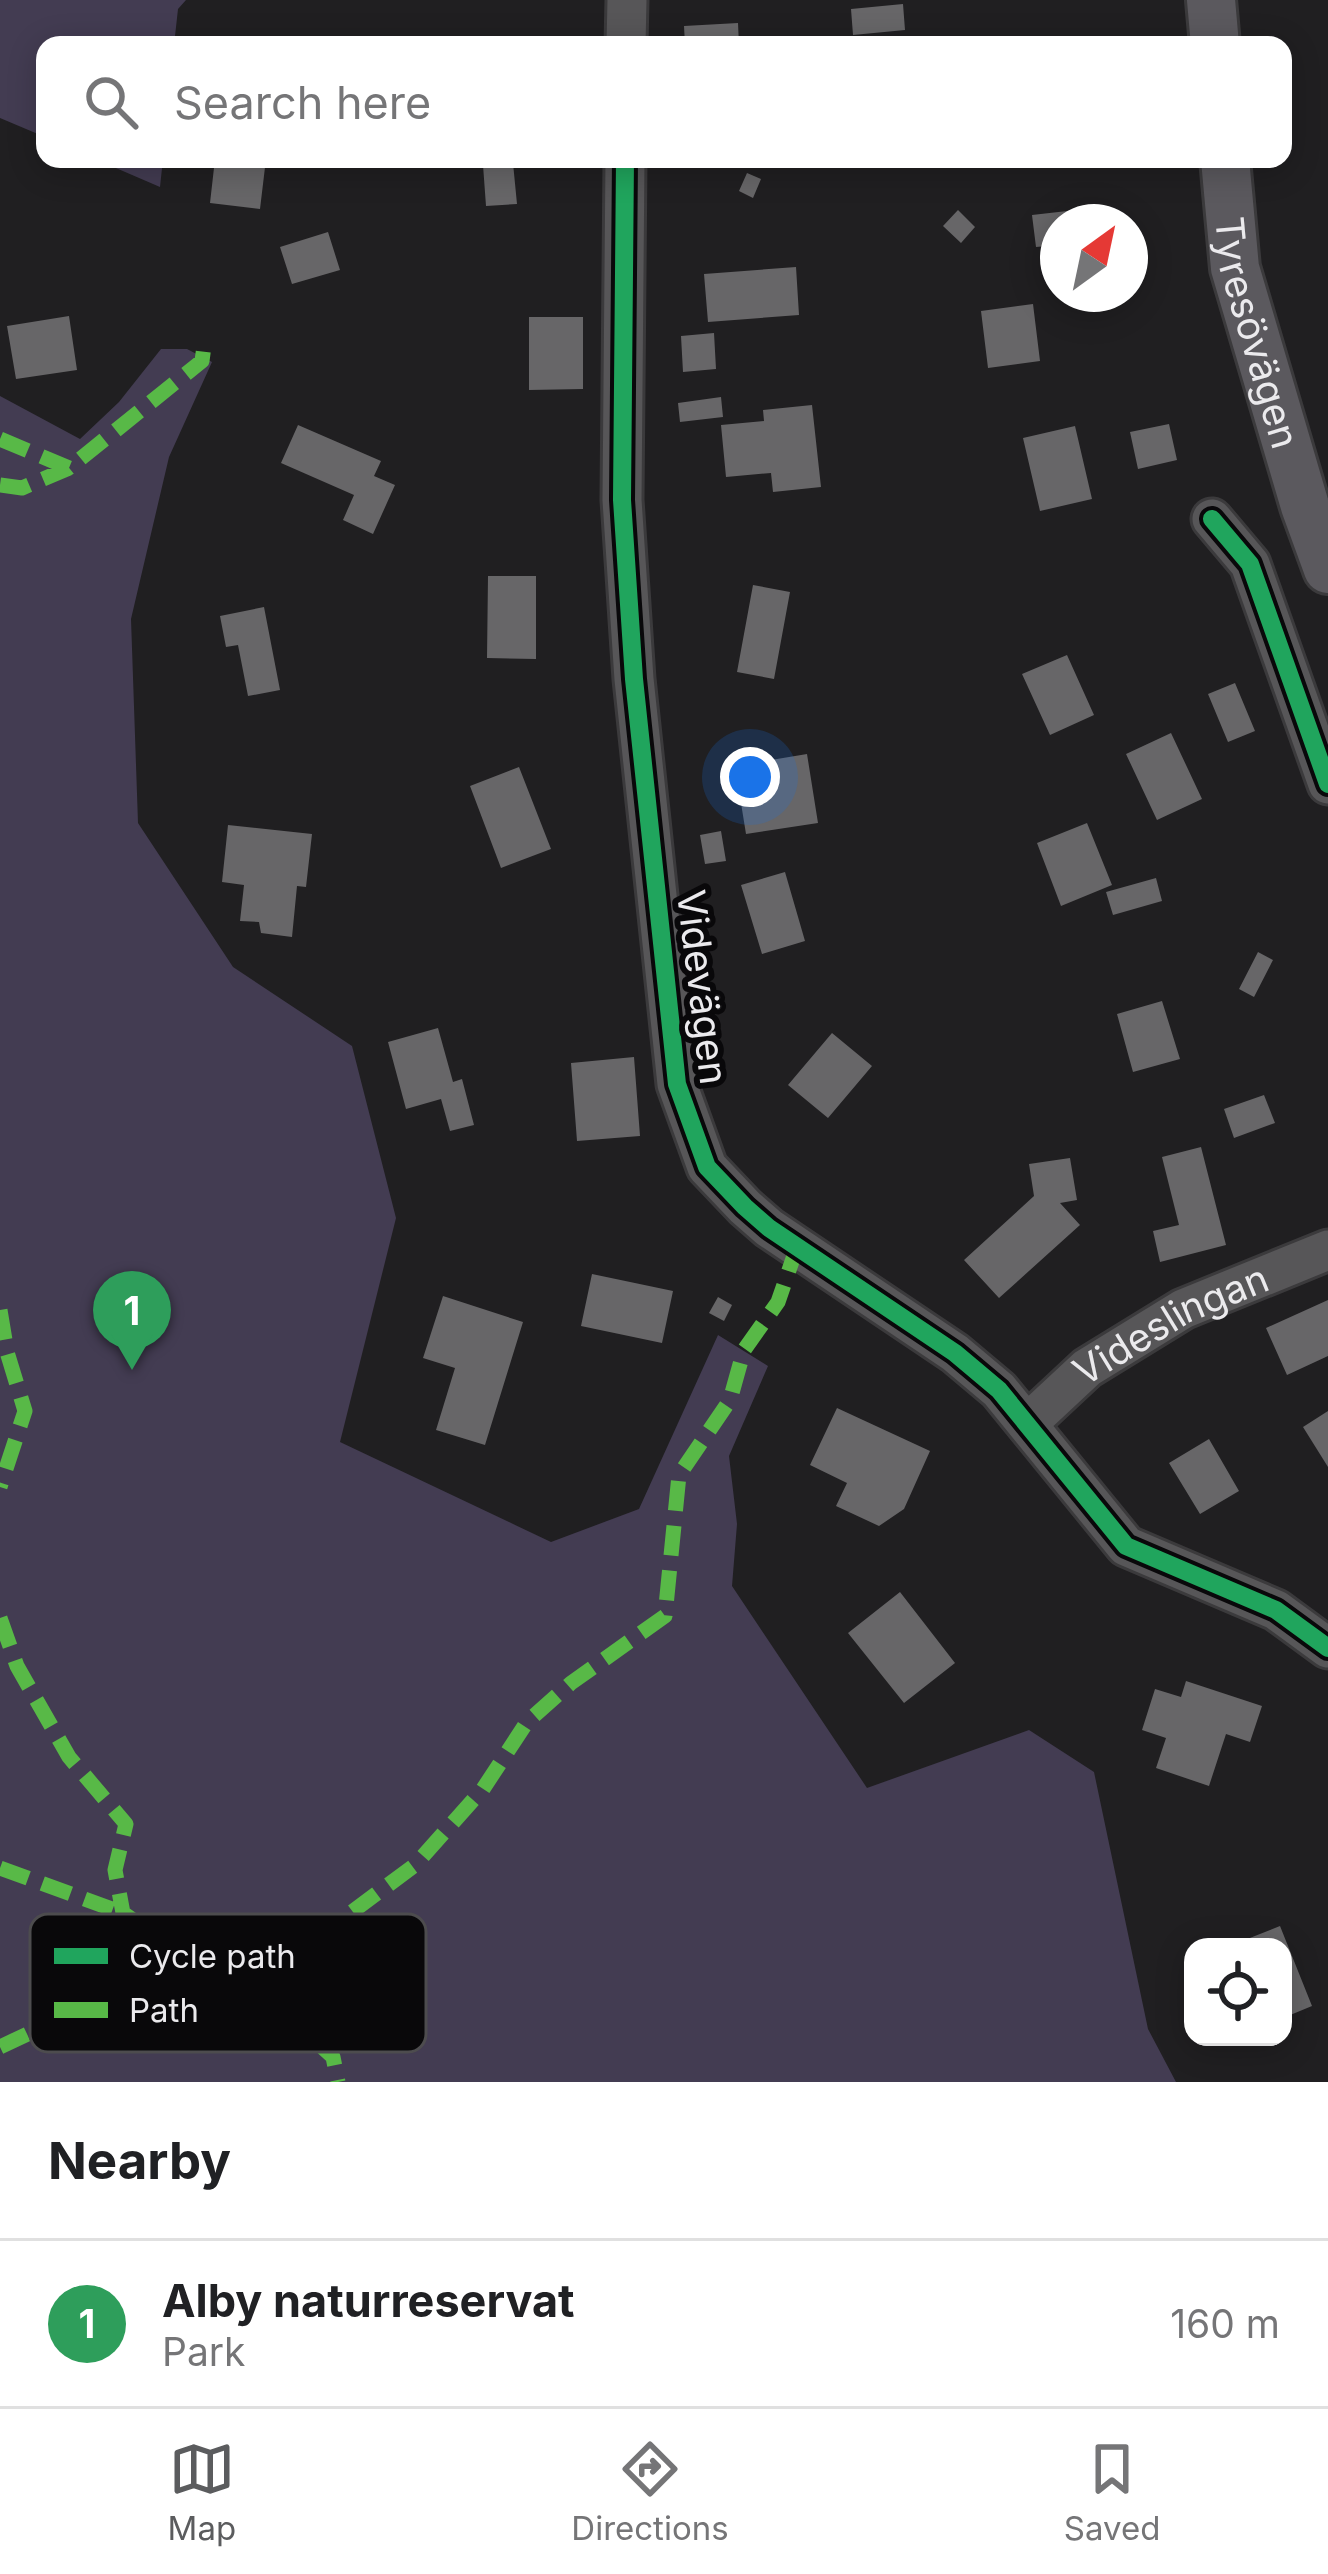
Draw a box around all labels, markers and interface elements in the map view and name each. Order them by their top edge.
search box [36,36,1292,168]
icon: search [78,69,144,135]
text: Search here [174,75,431,130]
north arrow [1040,204,1148,312]
street label: Tyresövägen [1207,215,1310,454]
your location [720,747,780,807]
street label: Videvägen [668,887,738,1087]
street label: Videslingan [1064,1254,1275,1394]
pin: 1 [93,1271,171,1370]
legend [30,1914,426,2052]
text: Cycle path [129,1936,296,1976]
map controls [1184,1938,1292,2046]
button: locate [1184,1938,1292,2046]
text: Path [129,1990,199,2030]
text: Nearby [48,2130,231,2191]
text: Alby naturreservat [162,2273,575,2328]
text: 1 [79,2300,95,2347]
text: 160 m [1170,2300,1280,2347]
text: Park [162,2328,246,2375]
tab: Map [168,2436,236,2548]
tab: Directions [571,2436,729,2548]
tab: Saved [1064,2436,1160,2548]

